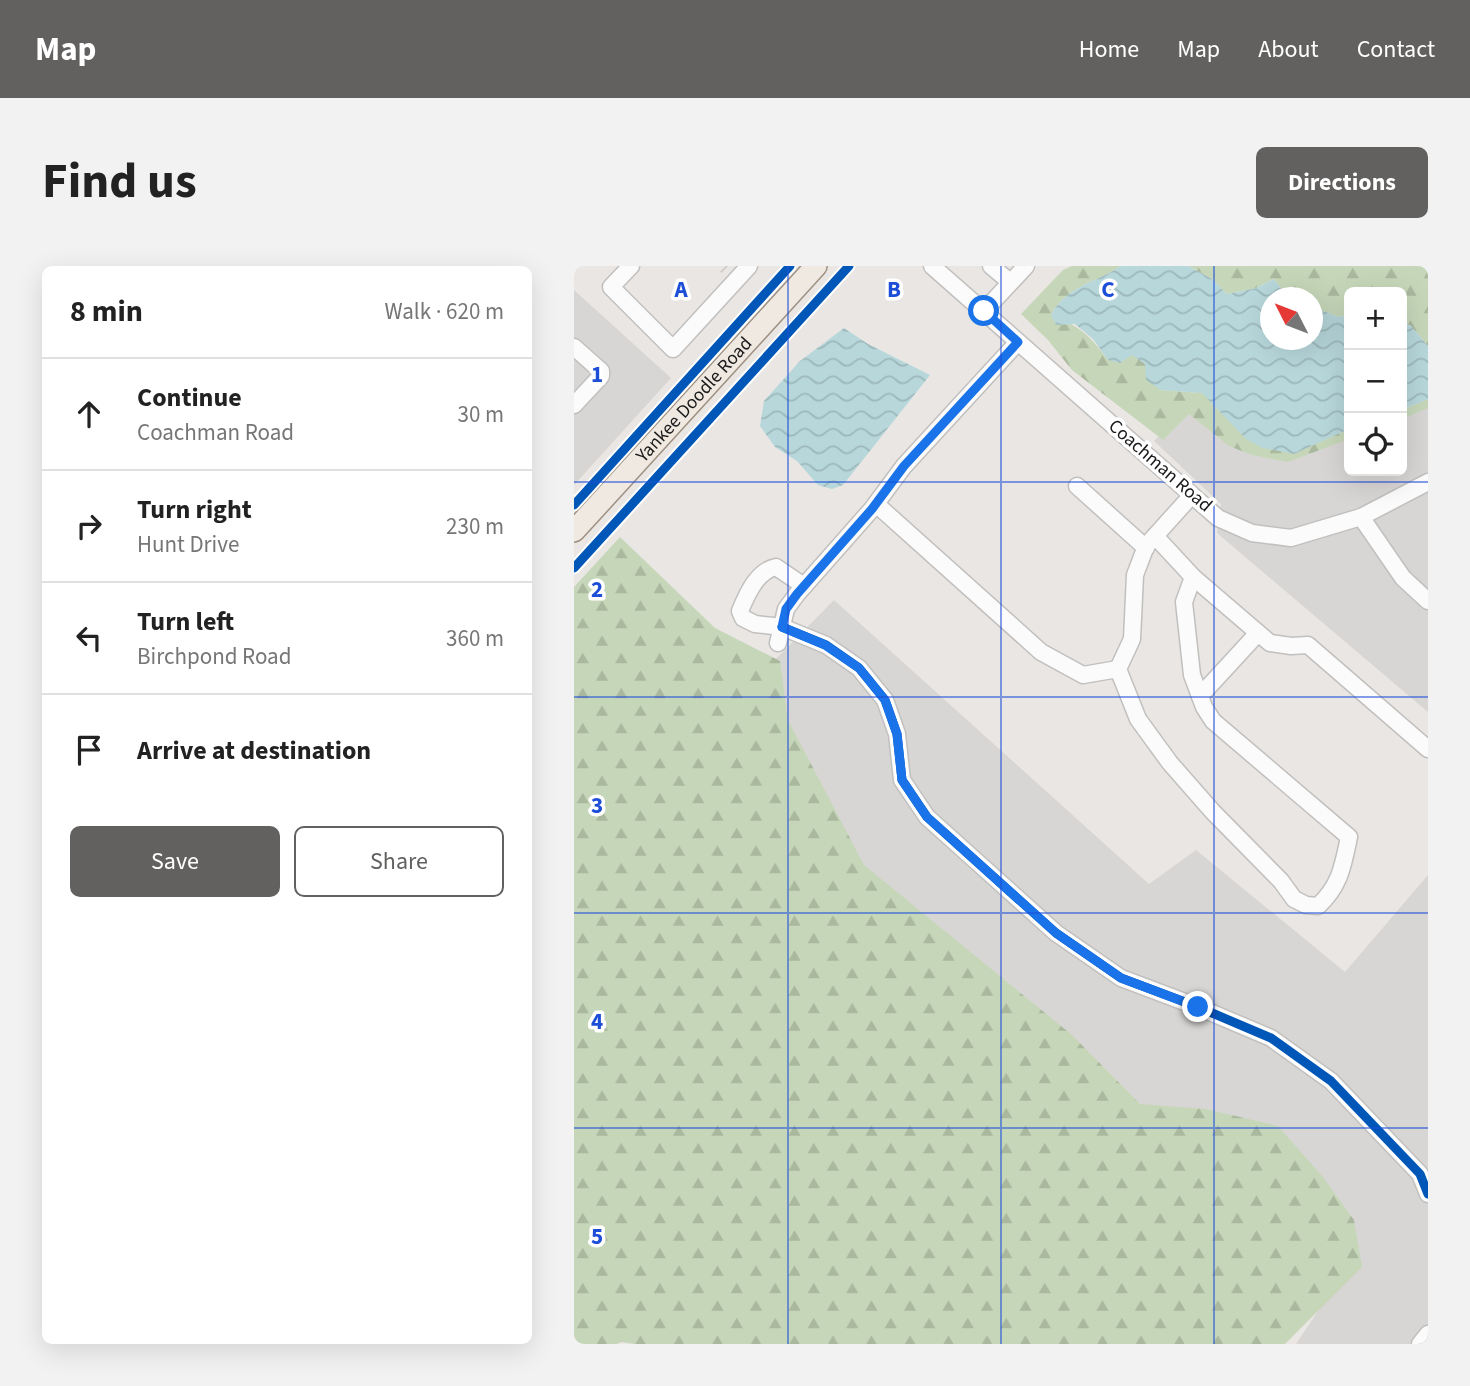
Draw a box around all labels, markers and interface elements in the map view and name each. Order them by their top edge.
text: Map [35,26,96,73]
text: Home [1079,32,1139,67]
text: Map [1177,32,1220,67]
text: About [1258,32,1319,67]
text: Contact [1357,32,1435,67]
text: Find us [42,147,197,217]
button: Directions [1256,147,1428,218]
text: A [673,273,688,306]
text: B [887,273,901,306]
text: C [1101,273,1115,306]
north arrow [1260,287,1323,350]
map controls [1344,287,1407,476]
button: + [1344,287,1407,350]
text: 8 min [70,290,143,333]
text: Walk · 620 m [385,295,504,328]
route start [968,295,999,326]
street label: Yankee Doodle Road [629,331,758,469]
button: − [1344,350,1407,413]
text: 1 [591,358,603,391]
text: Continue [137,379,242,416]
icon: ahead [70,395,108,433]
text: 30 m [457,398,504,431]
street label: Coachman Road [1102,413,1218,519]
button: locate [1344,413,1407,476]
text: Coachman Road [137,416,294,449]
text: Turn right [137,491,252,528]
icon: right [70,507,108,545]
text: 230 m [446,510,504,543]
text: Hunt Drive [137,528,239,561]
text: 2 [591,573,603,606]
text: Turn left [137,603,234,640]
icon: left [70,619,108,657]
text: 360 m [446,622,504,655]
text: Birchpond Road [137,640,291,673]
icon: arrive [70,731,108,769]
text: Arrive at destination [137,732,371,769]
text: 3 [591,789,603,822]
button: Save [70,826,280,897]
button: Share [294,826,504,897]
route end [1182,991,1213,1022]
text: 4 [591,1005,603,1038]
text: 5 [591,1220,603,1253]

